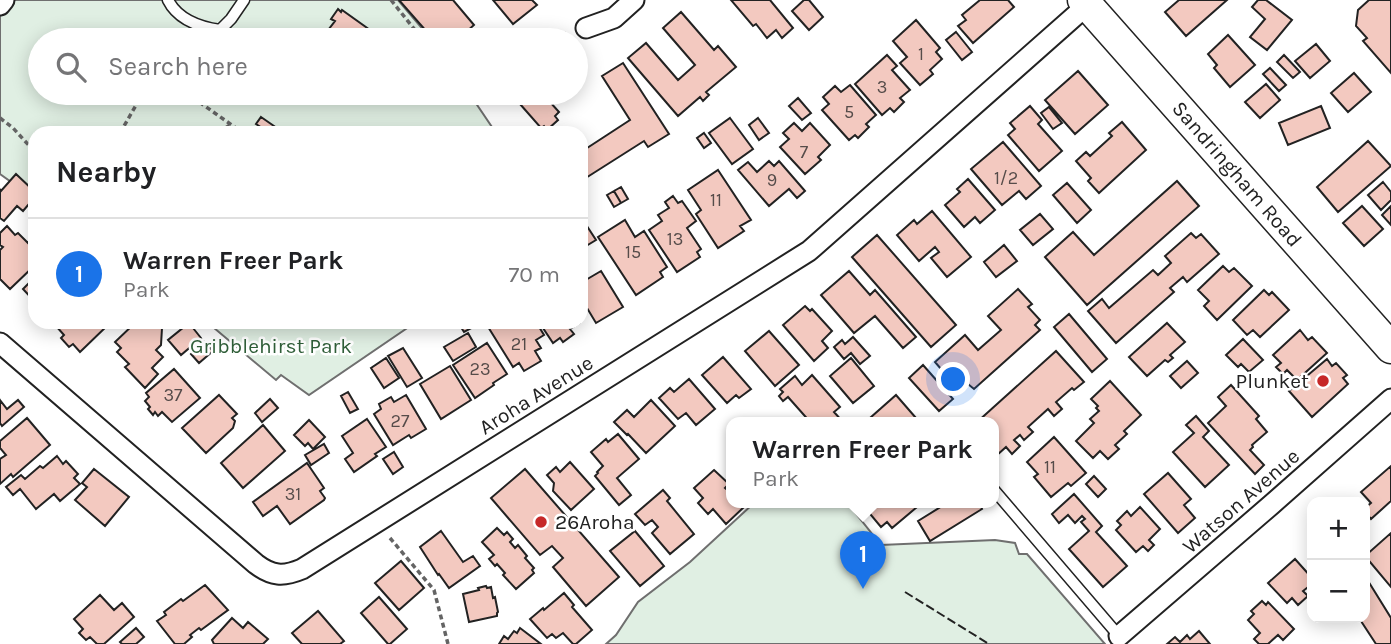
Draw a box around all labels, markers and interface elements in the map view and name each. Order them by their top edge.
search box [28,28,588,105]
house number: 1 [918,43,924,65]
icon: search [52,48,90,86]
text: Search here [108,51,248,82]
house number: 3 [877,76,887,98]
street label: Sandringham Road [1167,96,1307,252]
house number: 5 [844,101,854,123]
house number: 7 [800,141,809,163]
text: Nearby [56,154,156,190]
house number: 1/2 [994,167,1018,189]
house number: 9 [767,169,777,191]
house number: 11 [710,189,722,211]
house number: 13 [667,228,683,250]
house number: 15 [625,241,641,263]
text: Warren Freer Park [123,245,343,276]
text: 1 [75,261,83,288]
text: 70 m [509,261,560,288]
text: Park [123,276,170,303]
house number: 21 [511,333,527,355]
park label: Gribblehirst Park [190,334,352,358]
street label: Aroha Avenue [475,351,597,439]
house number: 23 [469,358,491,380]
your location [936,362,970,396]
place label: Plunket [1236,369,1309,393]
marker: Plunket [1315,373,1331,389]
house number: 37 [163,384,183,406]
house number: 27 [391,410,410,432]
popup [726,417,999,508]
text: Warren Freer Park [752,434,973,465]
street label: Watson Avenue [1178,444,1304,558]
house number: 11 [1044,456,1056,478]
text: Park [752,465,799,492]
house number: 31 [285,483,301,505]
map controls [1307,497,1370,623]
button: + [1307,497,1370,560]
place label: 26Aroha [555,510,635,534]
marker: 26Aroha [533,514,549,530]
pin: 1 [840,531,886,589]
button: − [1307,560,1370,623]

